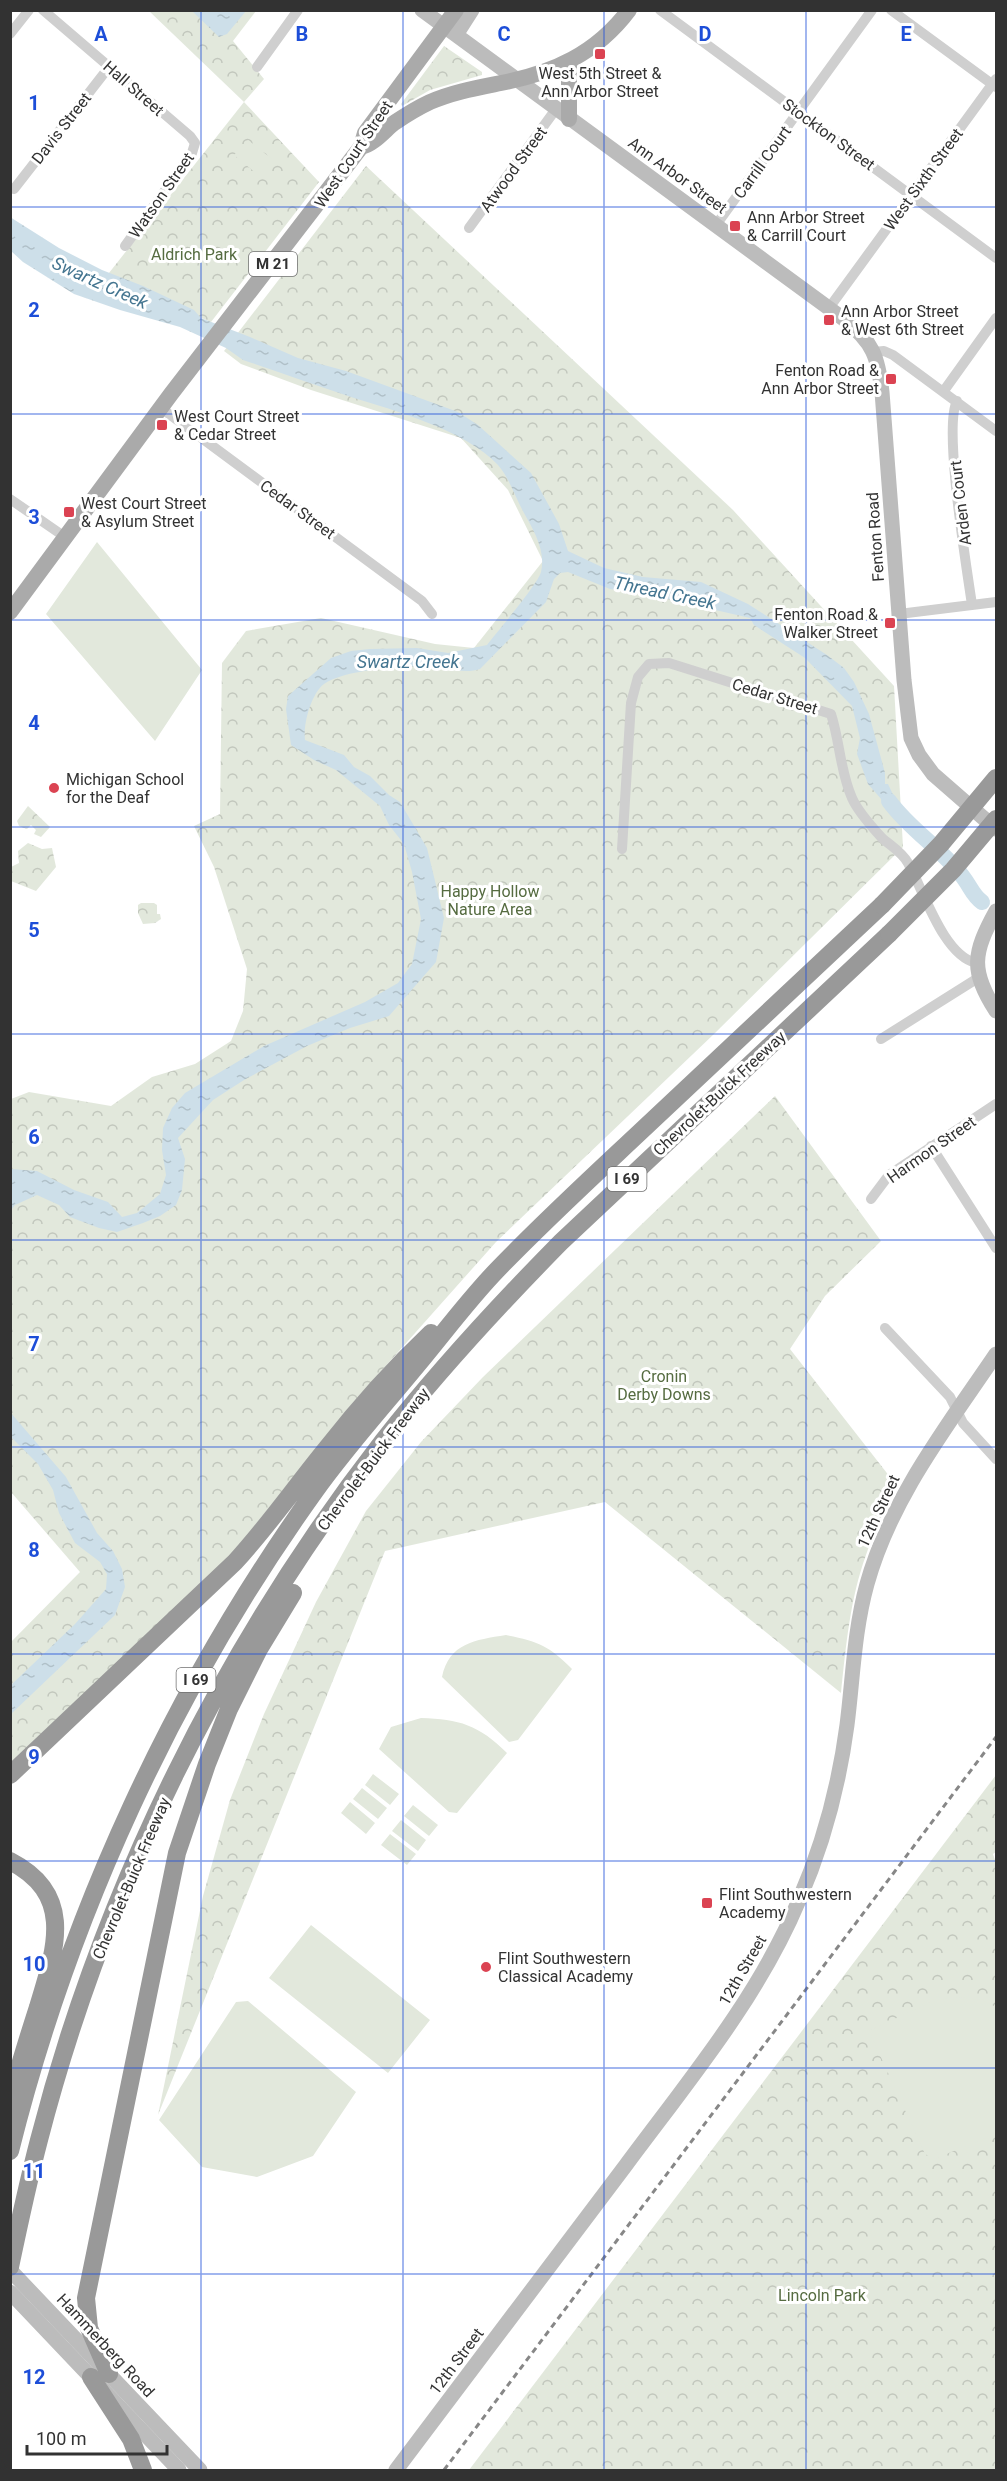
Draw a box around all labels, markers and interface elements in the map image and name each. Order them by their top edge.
text: A [94,22,108,46]
text: B [296,22,308,46]
text: C [497,22,511,46]
text: D [699,22,712,46]
text: E [900,22,912,46]
marker: West 5th Street & Ann Arbor Street [593,47,607,61]
street label: Hall Street [99,57,168,120]
place label: West 5th Street & Ann Arbor Street [538,64,662,101]
street label: Davis Street [28,89,95,168]
text: 1 [28,91,40,115]
street label: Stockton Street [779,95,879,174]
street label: West Court Street [310,97,396,212]
street label: Carrill Court [730,122,795,202]
street label: Atwood Street [476,123,551,216]
street label: West Sixth Street [880,125,967,234]
street label: Ann Arbor Street [625,133,731,218]
street label: Watson Street [125,149,198,242]
place label: Ann Arbor Street & Carrill Court [747,208,865,245]
marker: Ann Arbor Street & Carrill Court [728,219,742,233]
park label: Aldrich Park [151,245,238,264]
water label: Swartz Creek [49,252,152,313]
road number: M 21 [249,252,297,276]
text: 2 [28,298,40,322]
place label: Ann Arbor Street & West 6th Street [841,302,964,339]
marker: Ann Arbor Street & West 6th Street [822,313,836,327]
place label: Fenton Road & Ann Arbor Street [761,361,879,398]
marker: Fenton Road & Ann Arbor Street [884,372,898,386]
place label: West Court Street & Cedar Street [174,407,299,444]
marker: West Court Street & Cedar Street [155,418,169,432]
street label: Arden Court [946,459,975,546]
street label: Cedar Street [256,476,339,543]
street label: Fenton Road [863,492,888,582]
place label: West Court Street & Asylum Street [81,494,206,531]
text: 3 [28,505,40,529]
marker: West Court Street & Asylum Street [62,505,76,519]
water label: Thread Creek [612,572,719,614]
place label: Fenton Road & Walker Street [774,605,878,642]
marker: Fenton Road & Walker Street [883,616,897,630]
water label: Swartz Creek [357,651,460,672]
street label: Cedar Street [730,674,820,718]
text: 4 [28,711,40,735]
place label: Michigan School for the Deaf [66,770,184,807]
marker: Michigan School for the Deaf [47,781,61,795]
park label: Happy Hollow Nature Area [440,882,540,919]
text: 5 [28,918,40,942]
street label: Chevrolet-Buick Freeway [649,1027,790,1160]
street label: Harmon Street [883,1112,979,1187]
text: 6 [28,1125,40,1149]
road number: I 69 [608,1167,646,1191]
text: 7 [28,1332,40,1356]
park label: Cronin Derby Downs [617,1367,711,1404]
street label: Chevrolet-Buick Freeway [313,1384,434,1534]
street label: 12th Street [853,1472,904,1551]
text: 8 [28,1538,40,1562]
road number: I 69 [176,1668,216,1692]
text: 9 [28,1745,40,1769]
street label: Chevrolet-Buick Freeway [89,1794,174,1962]
place label: Flint Southwestern Academy [719,1885,852,1922]
marker: Flint Southwestern Academy [700,1896,714,1910]
street label: 12th Street [715,1932,770,2009]
place label: Flint Southwestern Classical Academy [498,1949,633,1986]
text: 10 [23,1952,45,1976]
marker: Flint Southwestern Classical Academy [479,1960,493,1974]
text: 11 [23,2159,45,2183]
park label: Lincoln Park [778,2286,867,2305]
street label: Hammerberg Road [53,2290,158,2401]
street label: 12th Street [425,2324,488,2398]
text: 12 [23,2365,45,2389]
scale bar [27,2418,166,2456]
text: 100 m [36,2428,87,2449]

